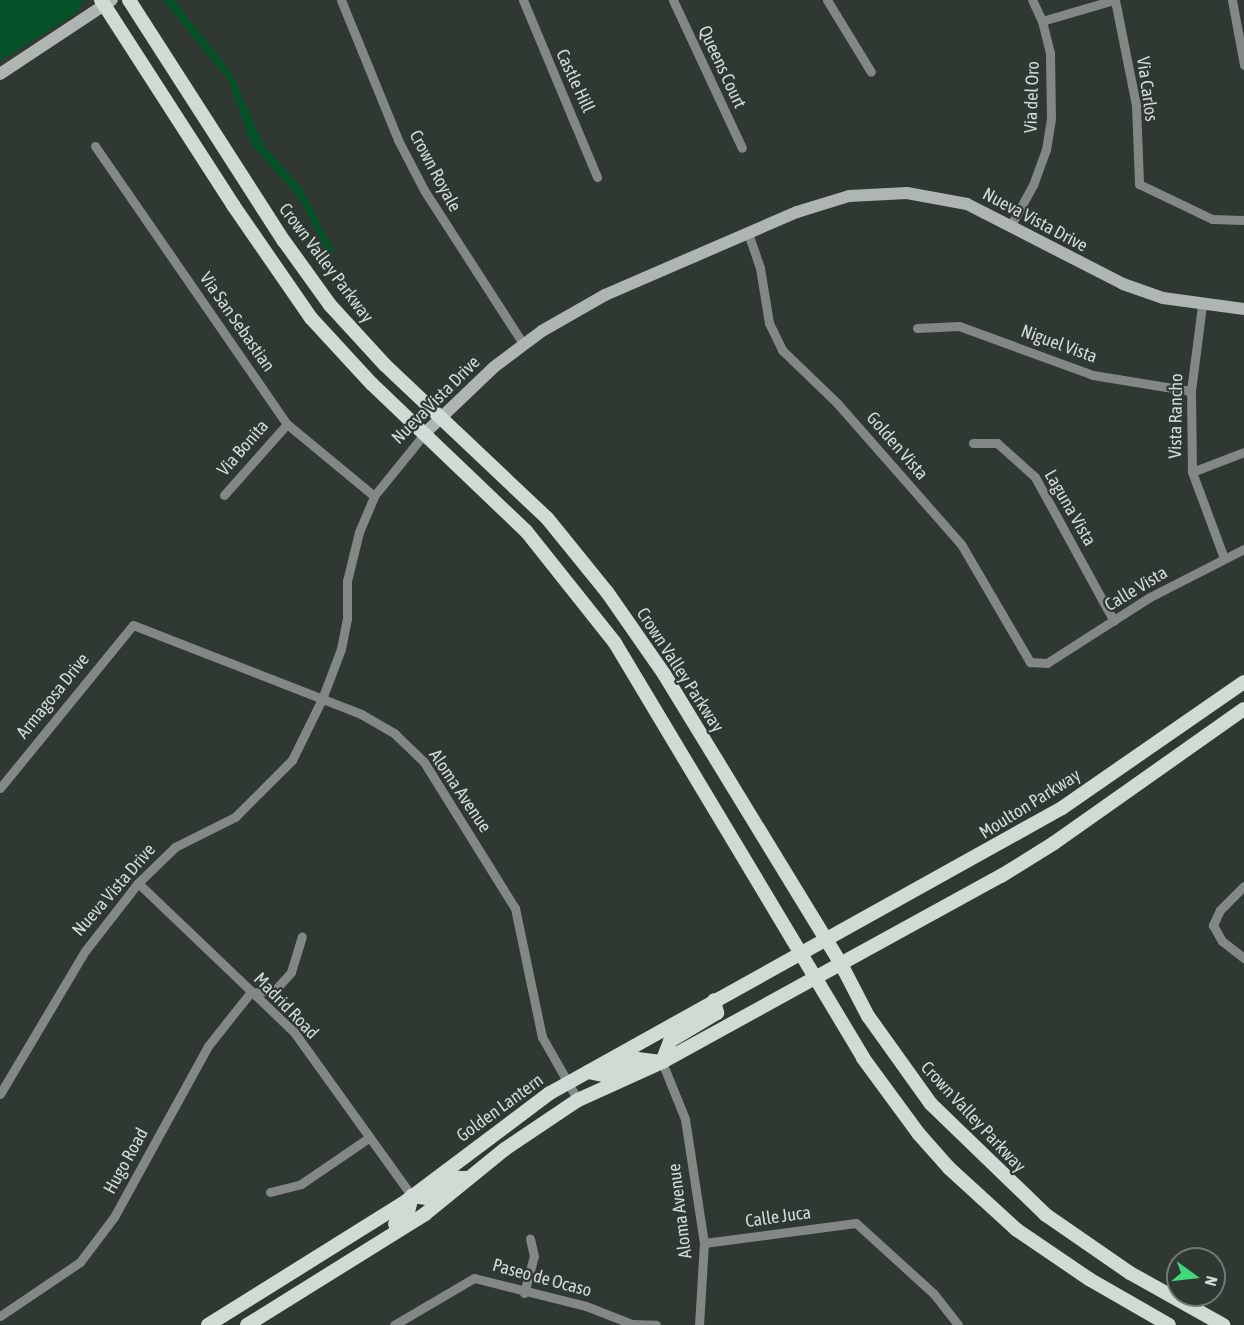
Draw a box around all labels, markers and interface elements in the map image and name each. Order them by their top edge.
street label: Queens Court [693,22,751,112]
street label: Castle Hill [551,46,599,116]
street label: Via Carlos [1132,55,1162,123]
street label: Via del Oro [1020,61,1044,133]
street label: Crown Royale [405,127,465,215]
street label: Nueva Vista Drive [979,183,1091,257]
street label: Crown Valley Parkway [274,199,378,327]
street label: Via San Sebastian [195,268,279,376]
street label: Niguel Vista [1018,320,1100,368]
street label: Nueva Vista Drive [387,351,485,449]
street label: Vista Rancho [1164,373,1188,459]
street label: Golden Vista [862,407,932,485]
street label: Via Bonita [213,416,273,480]
street label: Laguna Vista [1040,466,1100,550]
street label: Calle Vista [1101,562,1171,616]
street label: Crown Valley Parkway [632,604,728,736]
street label: Armagosa Drive [12,649,94,743]
street label: Aloma Avenue [424,745,496,837]
street label: Moulton Parkway [975,764,1085,844]
street label: Nueva Vista Drive [68,839,160,941]
street label: Madrid Road [249,968,323,1044]
street label: Crown Valley Parkway [916,1057,1030,1177]
street label: Golden Lantern [452,1069,548,1147]
street label: Hugo Road [99,1124,153,1198]
street label: Aloma Avenue [663,1162,697,1260]
street label: Calle Juca [744,1202,812,1232]
north arrow [1166,1247,1226,1307]
street label: Paseo de Ocaso [490,1254,594,1302]
text: N [1202,1274,1221,1288]

